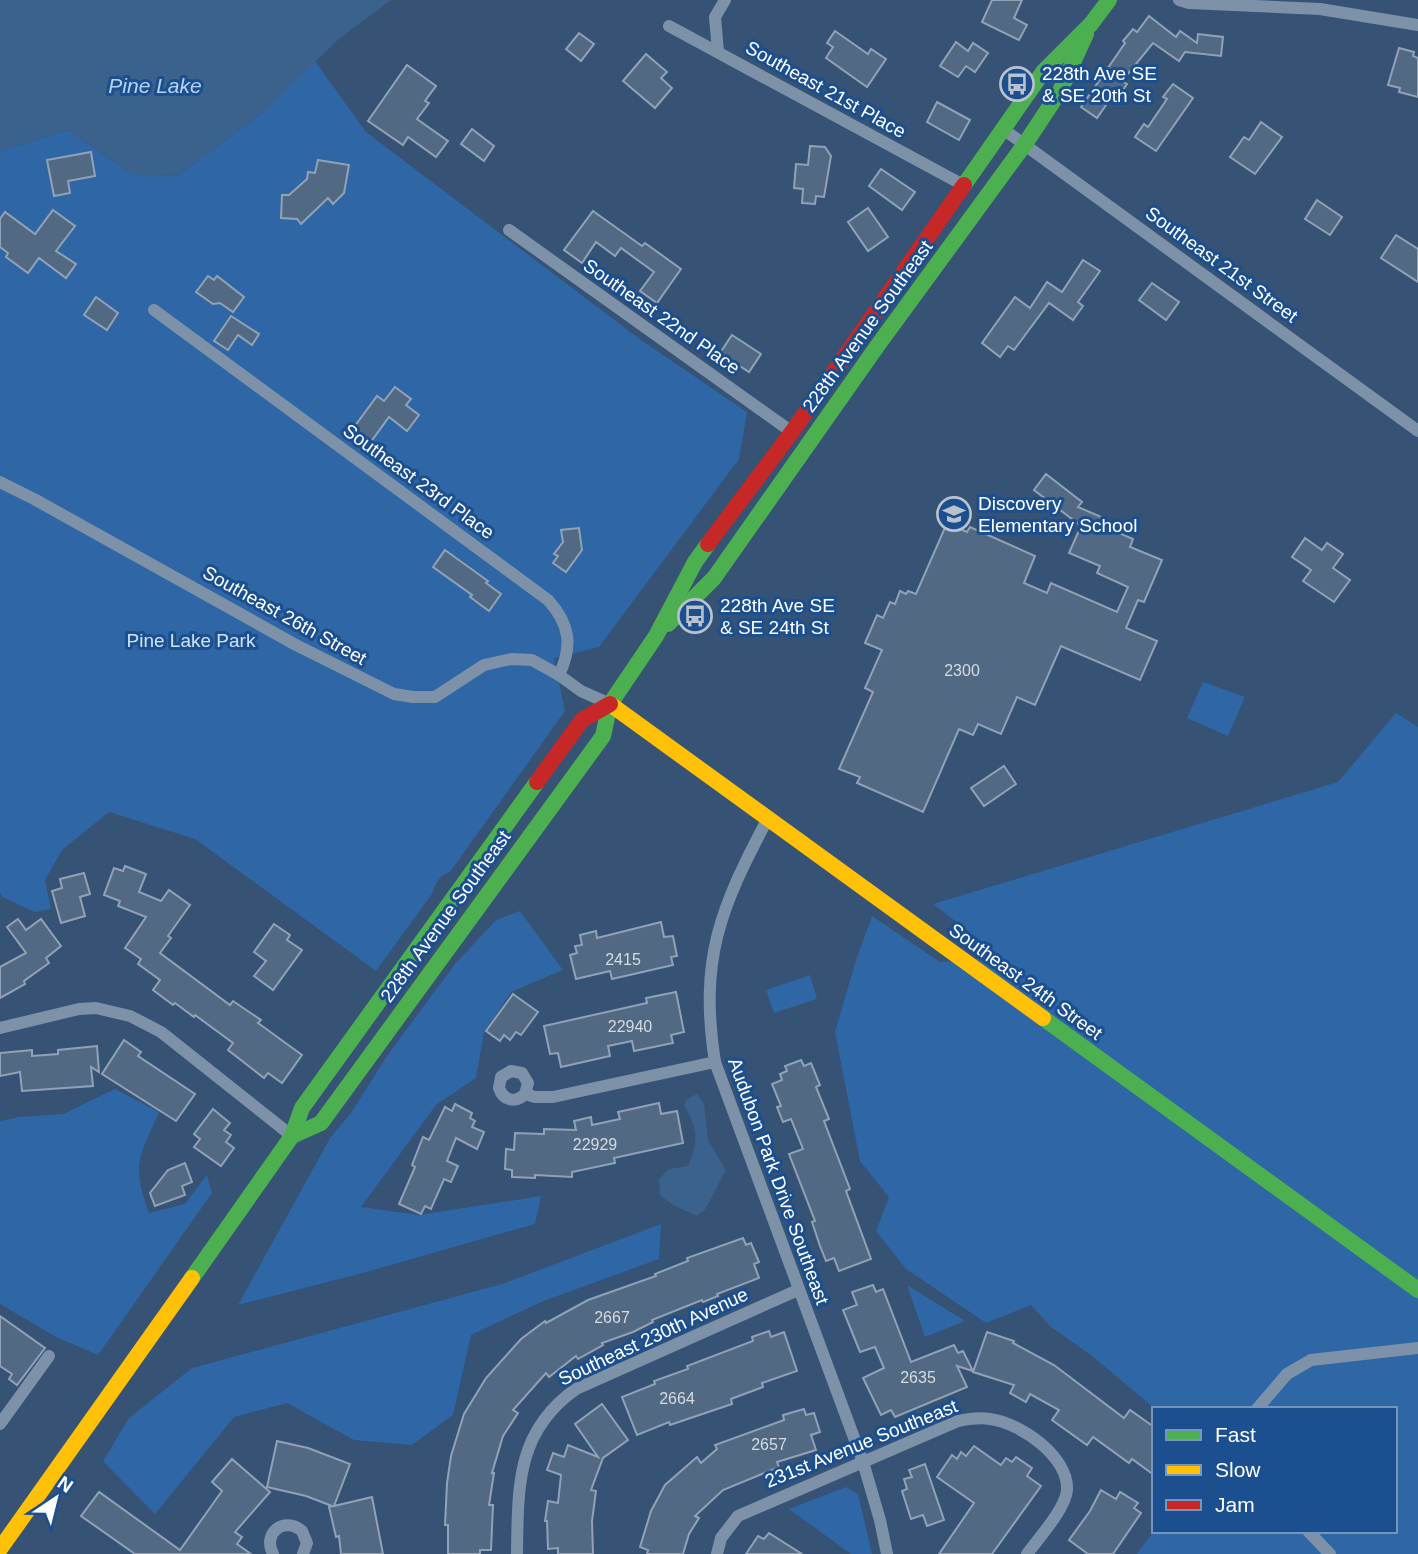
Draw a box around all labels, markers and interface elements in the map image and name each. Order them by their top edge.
street label: Southeast 21st Place [742,37,909,142]
place label: 228th Ave SE & SE 20th St [1042,63,1157,106]
bus stop icon: 228th Ave SE & SE 20th St [998,65,1036,103]
water label: Pine Lake [108,74,202,97]
street label: Southeast 21st Street [1142,202,1302,327]
street label: 228th Avenue Southeast [798,236,937,416]
street label: Southeast 22nd Place [580,254,744,378]
street label: Southeast 23rd Place [339,420,498,543]
place label: Discovery Elementary School [978,493,1137,536]
school or university icon: Discovery Elementary School [935,495,973,533]
street label: Southeast 26th Street [199,562,371,670]
place label: 228th Ave SE & SE 24th St [720,595,835,638]
bus stop icon: 228th Ave SE & SE 24th St [676,597,714,635]
park label: Pine Lake Park [127,630,256,651]
house number: 2300 [944,662,980,679]
street label: 228th Avenue Southeast [376,826,515,1006]
street label: Southeast 24th Street [945,919,1107,1044]
house number: 2415 [605,951,641,968]
house number: 22940 [608,1018,652,1035]
street label: Audubon Park Drive Southeast [724,1055,833,1308]
house number: 22929 [573,1136,617,1153]
street label: Southeast 230th Avenue [555,1283,751,1390]
house number: 2667 [594,1309,630,1326]
house number: 2635 [900,1369,936,1386]
house number: 2664 [659,1390,695,1407]
street label: 231st Avenue Southeast [762,1395,961,1492]
legend [1152,1407,1397,1533]
text: Fast [1215,1423,1256,1446]
house number: 2657 [751,1436,787,1453]
text: Slow [1215,1458,1261,1481]
north arrow [21,1463,91,1533]
text: N [54,1472,77,1497]
text: Jam [1215,1493,1255,1516]

